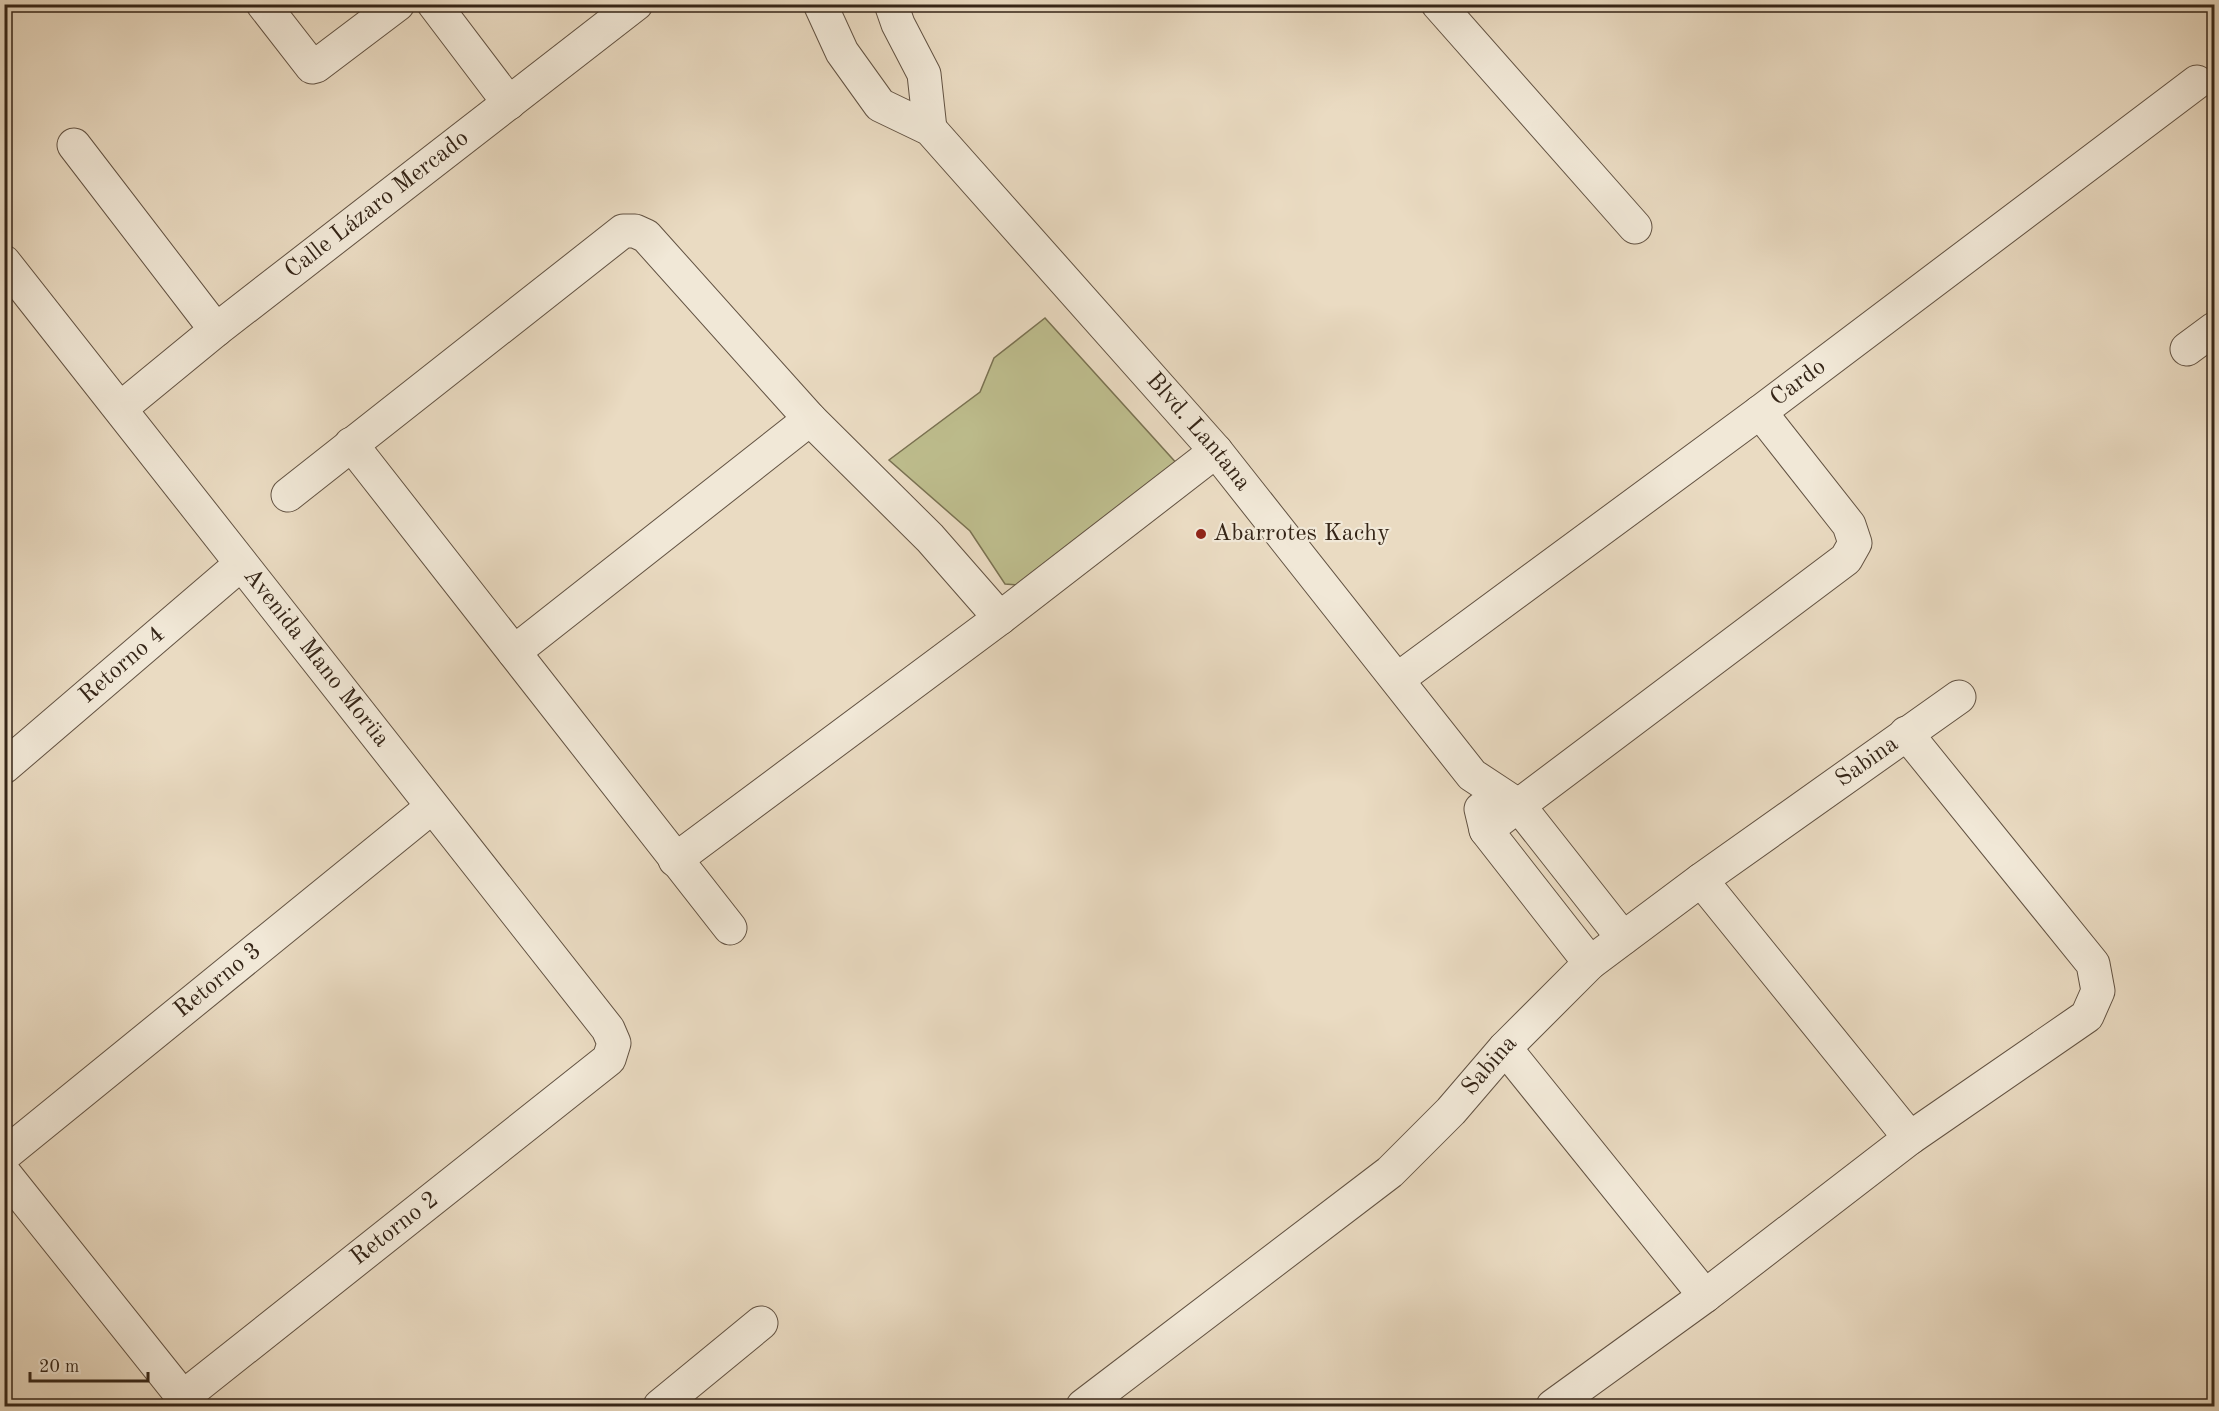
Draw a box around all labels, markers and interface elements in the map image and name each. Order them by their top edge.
street label: Calle Lázaro Mercado [281,126,474,283]
street label: Cardo [1766,355,1831,411]
street label: Blvd. Lantana [1141,369,1255,496]
place label: Abarrotes Kachy [1213,522,1390,546]
marker: Abarrotes Kachy [1194,527,1208,541]
street label: Avenida Mano Morüa [238,564,393,752]
street label: Retorno 4 [75,623,170,708]
street label: Sabina [1832,732,1903,792]
street label: Retorno 3 [170,939,266,1023]
street label: Sabina [1458,1031,1522,1100]
street label: Retorno 2 [347,1188,443,1270]
scale bar [30,1345,148,1383]
text: 20 m [39,1358,79,1376]

